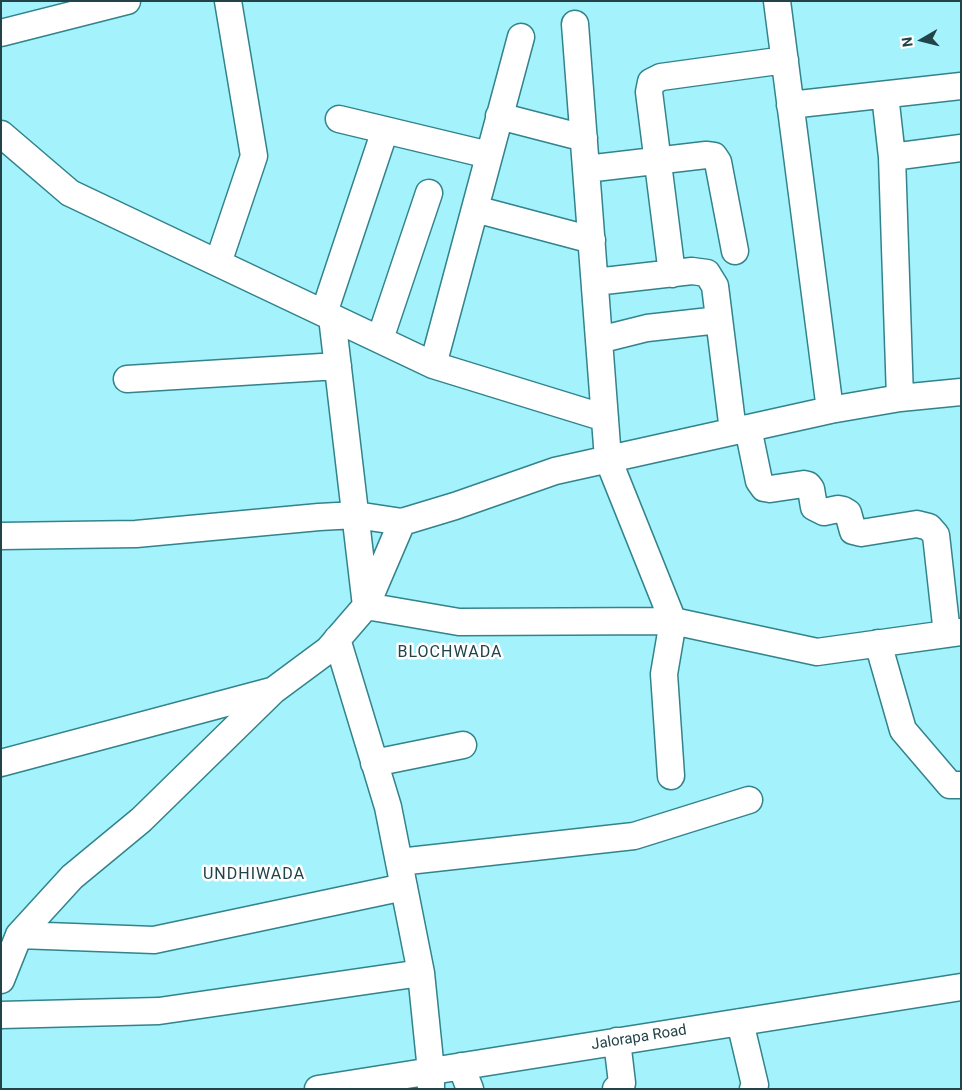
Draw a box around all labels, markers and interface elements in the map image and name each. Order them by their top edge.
north arrow [897,15,947,65]
text: N [899,36,916,48]
district label: BLOCHWADA [396,643,504,663]
district label: UNDHIWADA [202,865,306,885]
street label: Jalorapa Road [590,1022,688,1054]

